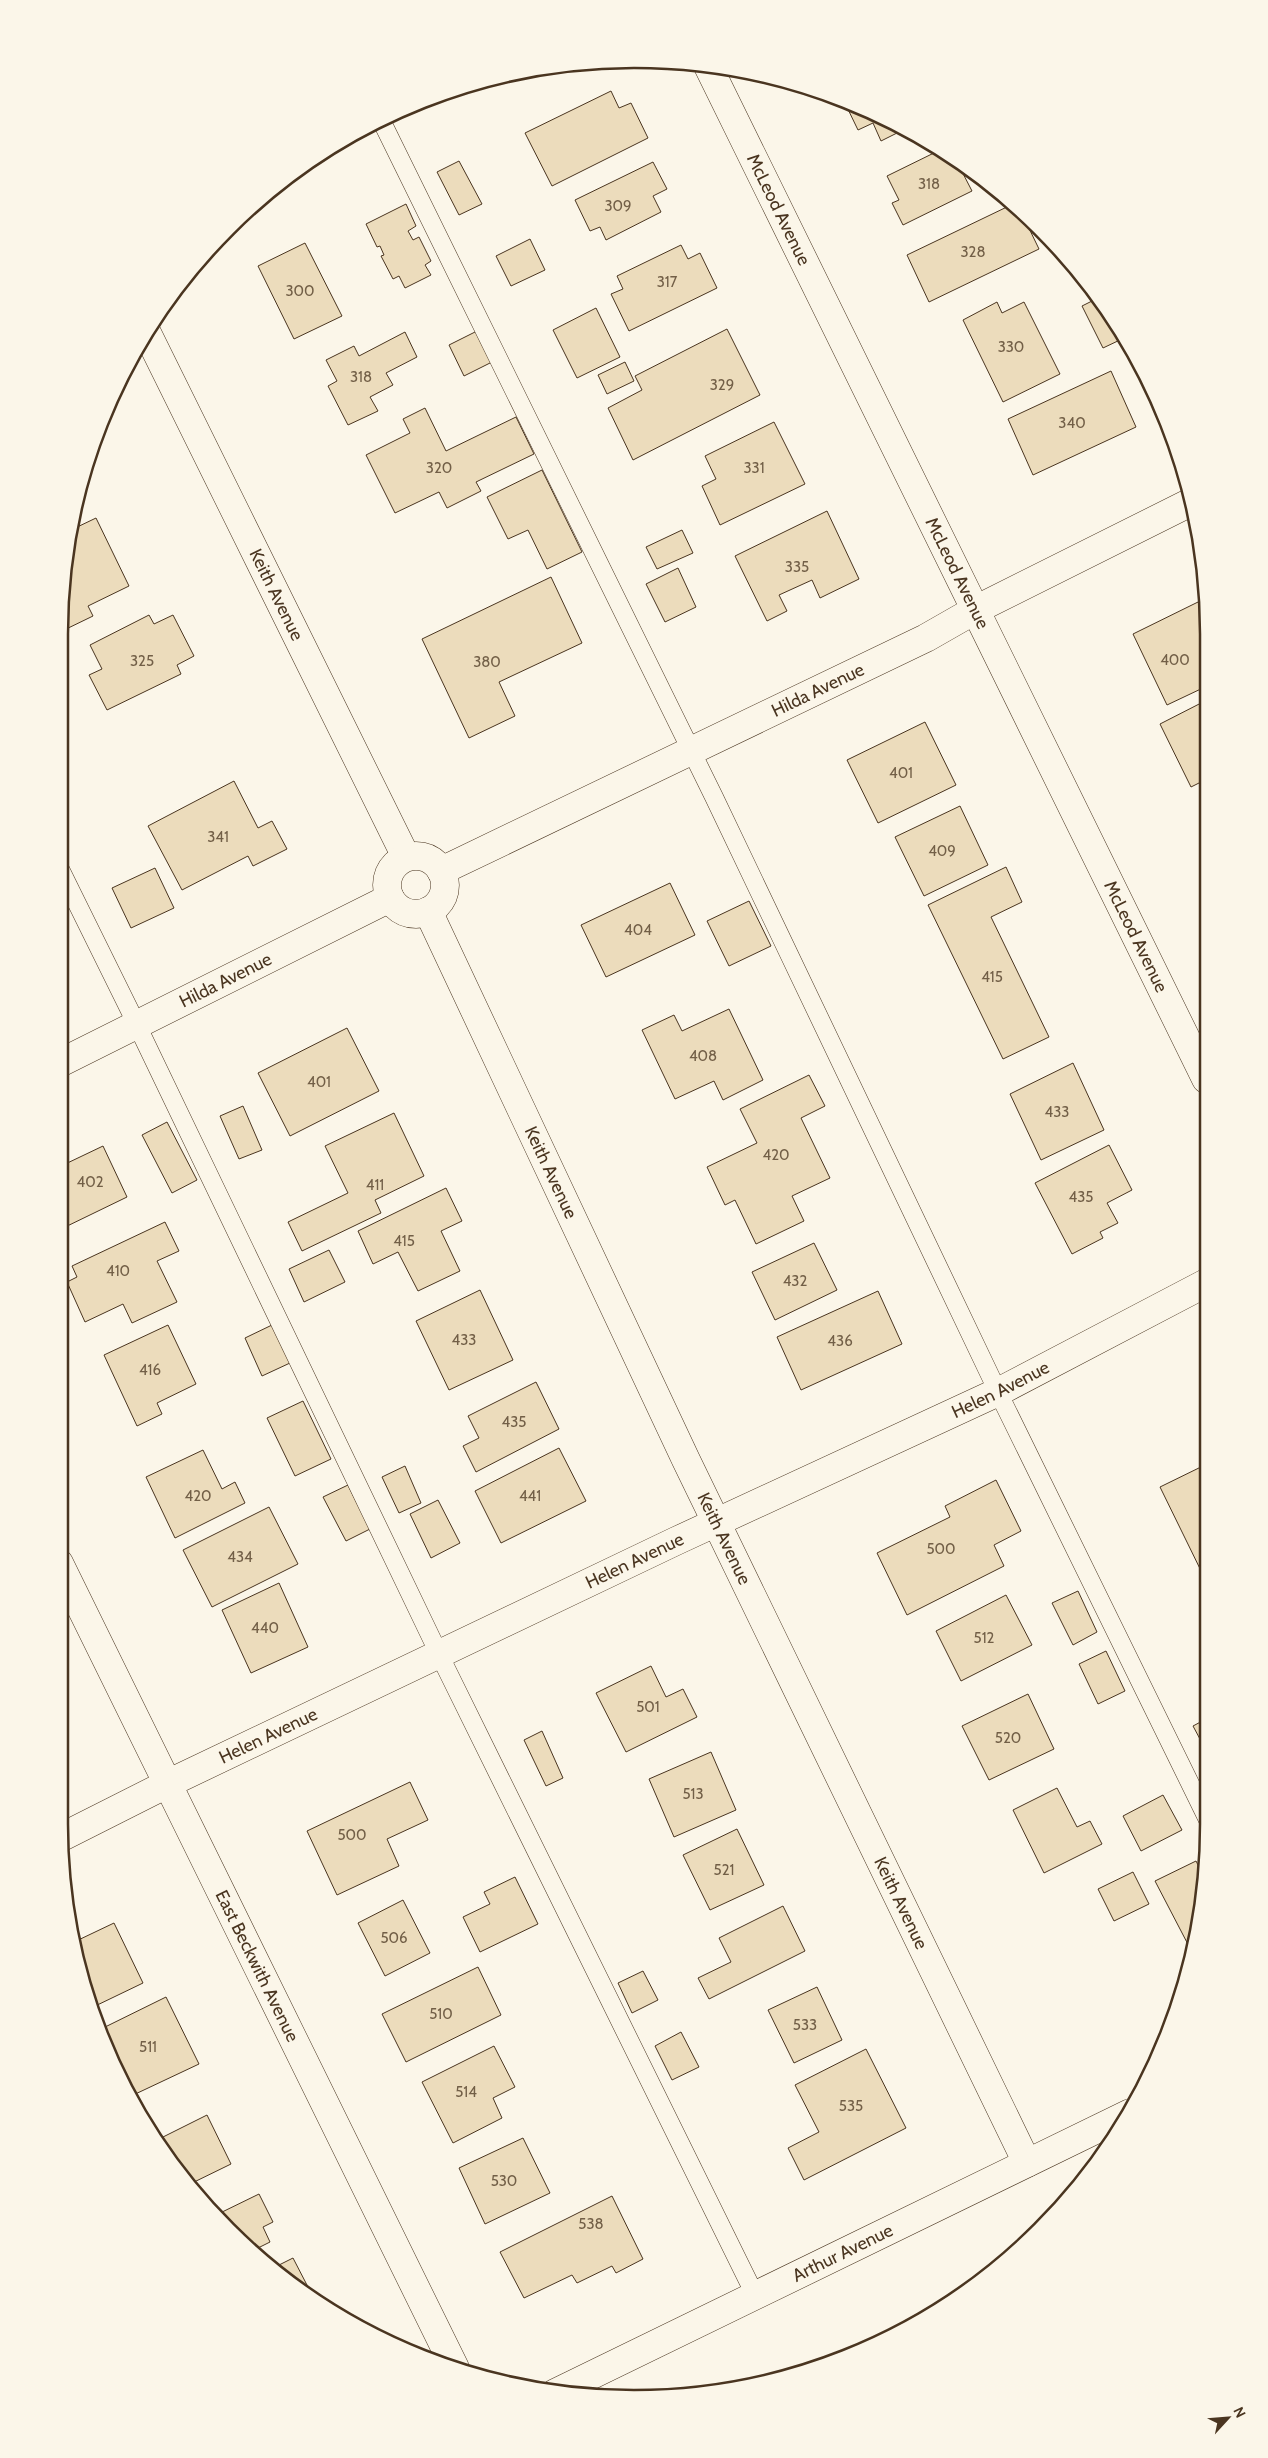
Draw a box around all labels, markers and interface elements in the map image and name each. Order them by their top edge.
street label: McLeod Avenue [742,150,815,269]
house number: 318 [918,175,940,193]
house number: 309 [604,197,632,215]
house number: 328 [960,243,986,261]
house number: 317 [657,273,678,291]
house number: 300 [285,282,315,300]
house number: 330 [998,338,1024,356]
house number: 318 [350,368,372,386]
house number: 329 [710,376,734,394]
house number: 340 [1058,414,1086,432]
house number: 320 [426,459,452,477]
house number: 331 [743,459,765,477]
street label: McLeod Avenue [921,514,994,632]
street label: Keith Avenue [244,545,308,644]
house number: 335 [785,558,809,576]
house number: 400 [1160,651,1190,669]
house number: 325 [130,652,154,670]
house number: 380 [473,653,501,671]
street label: Hilda Avenue [768,658,868,722]
house number: 401 [889,764,913,782]
house number: 341 [207,828,229,846]
house number: 409 [928,842,956,860]
street label: McLeod Avenue [1099,877,1173,996]
house number: 404 [624,921,652,939]
street label: Hilda Avenue [176,948,275,1013]
house number: 415 [981,968,1003,986]
house number: 408 [689,1047,717,1065]
house number: 401 [307,1073,331,1091]
house number: 433 [1045,1103,1069,1121]
street label: Keith Avenue [520,1123,582,1222]
house number: 420 [763,1146,790,1164]
house number: 402 [77,1173,104,1191]
house number: 411 [366,1176,384,1194]
house number: 435 [1069,1188,1093,1206]
house number: 415 [393,1232,415,1250]
house number: 410 [106,1262,130,1280]
house number: 432 [783,1272,807,1290]
house number: 433 [452,1331,476,1349]
house number: 436 [827,1332,853,1350]
street label: Helen Avenue [948,1356,1053,1423]
house number: 416 [139,1361,161,1379]
house number: 435 [502,1413,526,1431]
house number: 420 [185,1487,212,1505]
house number: 441 [519,1487,541,1505]
street label: Keith Avenue [693,1489,756,1588]
street label: Helen Avenue [582,1528,687,1594]
house number: 500 [926,1540,956,1558]
house number: 434 [227,1548,253,1566]
house number: 440 [251,1619,279,1637]
house number: 512 [974,1629,995,1647]
house number: 501 [636,1698,660,1716]
street label: Helen Avenue [215,1703,321,1769]
house number: 520 [995,1729,1021,1747]
house number: 513 [682,1785,704,1803]
house number: 500 [337,1826,367,1844]
street label: Keith Avenue [869,1853,933,1953]
house number: 521 [714,1861,734,1879]
street label: East Beckwith Avenue [211,1886,304,2045]
house number: 506 [380,1929,408,1947]
house number: 510 [429,2005,453,2023]
house number: 533 [793,2016,817,2034]
house number: 511 [139,2038,157,2056]
house number: 514 [455,2083,477,2101]
house number: 535 [839,2097,863,2115]
house number: 530 [491,2172,517,2190]
house number: 538 [578,2215,604,2233]
street label: Arthur Avenue [789,2219,896,2287]
north arrow [1203,2393,1253,2443]
text: N [1229,2404,1250,2421]

